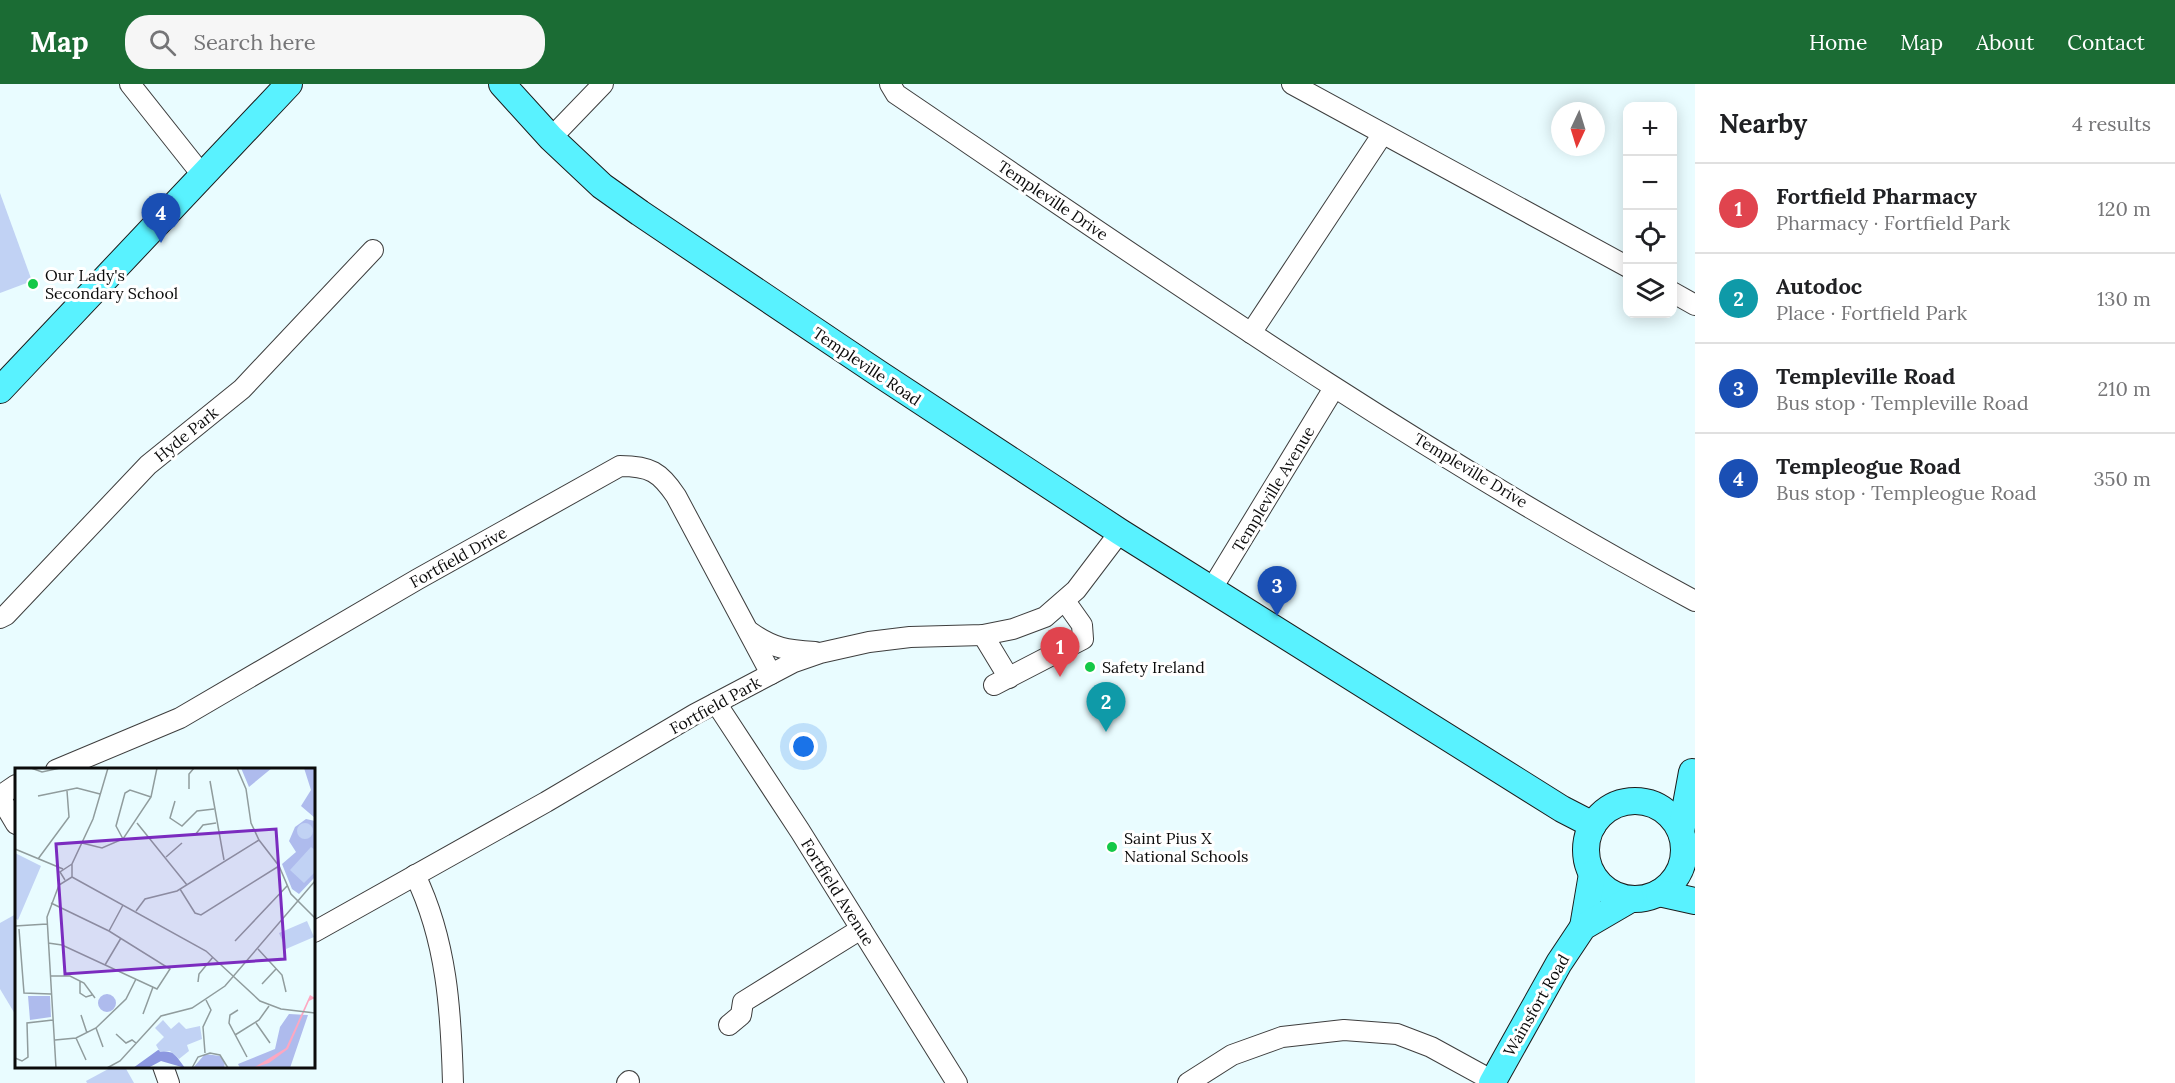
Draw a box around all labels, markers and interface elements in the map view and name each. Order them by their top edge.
search box [125,15,545,69]
text: Map [30,24,89,60]
icon: search [146,26,179,59]
text: Search here [194,28,316,56]
text: Home [1809,29,1867,56]
text: Map [1900,29,1943,56]
text: About [1976,29,2034,56]
text: Contact [2067,29,2145,56]
north arrow [1551,102,1605,156]
map controls [1623,102,1677,318]
button: + [1623,102,1677,156]
text: Nearby [1719,107,1807,140]
text: 4 results [2072,111,2151,136]
street label: Templeville Drive [994,156,1112,245]
button: − [1623,156,1677,210]
text: Fortfield Pharmacy [1776,182,1977,210]
pin: 4 [142,194,180,243]
text: 1 [1734,196,1743,221]
text: 120 m [2097,196,2151,221]
button: locate [1623,210,1677,264]
text: Pharmacy · Fortfield Park [1776,210,2010,235]
button: layers [1623,264,1677,318]
place label: Our Lady's Secondary School [45,265,178,303]
text: Autodoc [1776,272,1862,300]
marker: Our Lady's Secondary School [26,277,40,291]
text: 2 [1733,286,1744,311]
text: 130 m [2097,286,2151,311]
text: Place · Fortfield Park [1776,300,1967,325]
street label: Templeville Road [809,322,925,410]
text: Templeville Road [1776,362,1955,390]
text: 3 [1733,376,1744,401]
text: 210 m [2097,376,2151,401]
text: Bus stop · Templeville Road [1776,390,2029,415]
street label: Hyde Park [150,402,222,466]
street label: Templeville Avenue [1227,422,1319,556]
street label: Templeville Drive [1411,428,1532,512]
text: Templeogue Road [1776,452,1961,480]
text: 4 [1733,466,1744,491]
text: 350 m [2093,466,2151,491]
text: Bus stop · Templeogue Road [1776,480,2037,505]
street label: Fortfield Drive [406,522,510,592]
pin: 3 [1258,566,1296,616]
pin: 1 [1040,628,1080,677]
place label: Safety Ireland [1102,657,1205,677]
marker: Safety Ireland [1083,660,1097,674]
street label: Fortfield Park [666,672,764,738]
pin: 2 [1086,682,1126,732]
your location [789,732,818,761]
inset map [15,768,315,1068]
place label: Saint Pius X National Schools [1124,828,1248,866]
street label: Fortfield Avenue [797,835,879,949]
marker: Saint Pius X National Schools [1105,840,1119,854]
street label: Wainsfort Road [1499,950,1573,1060]

